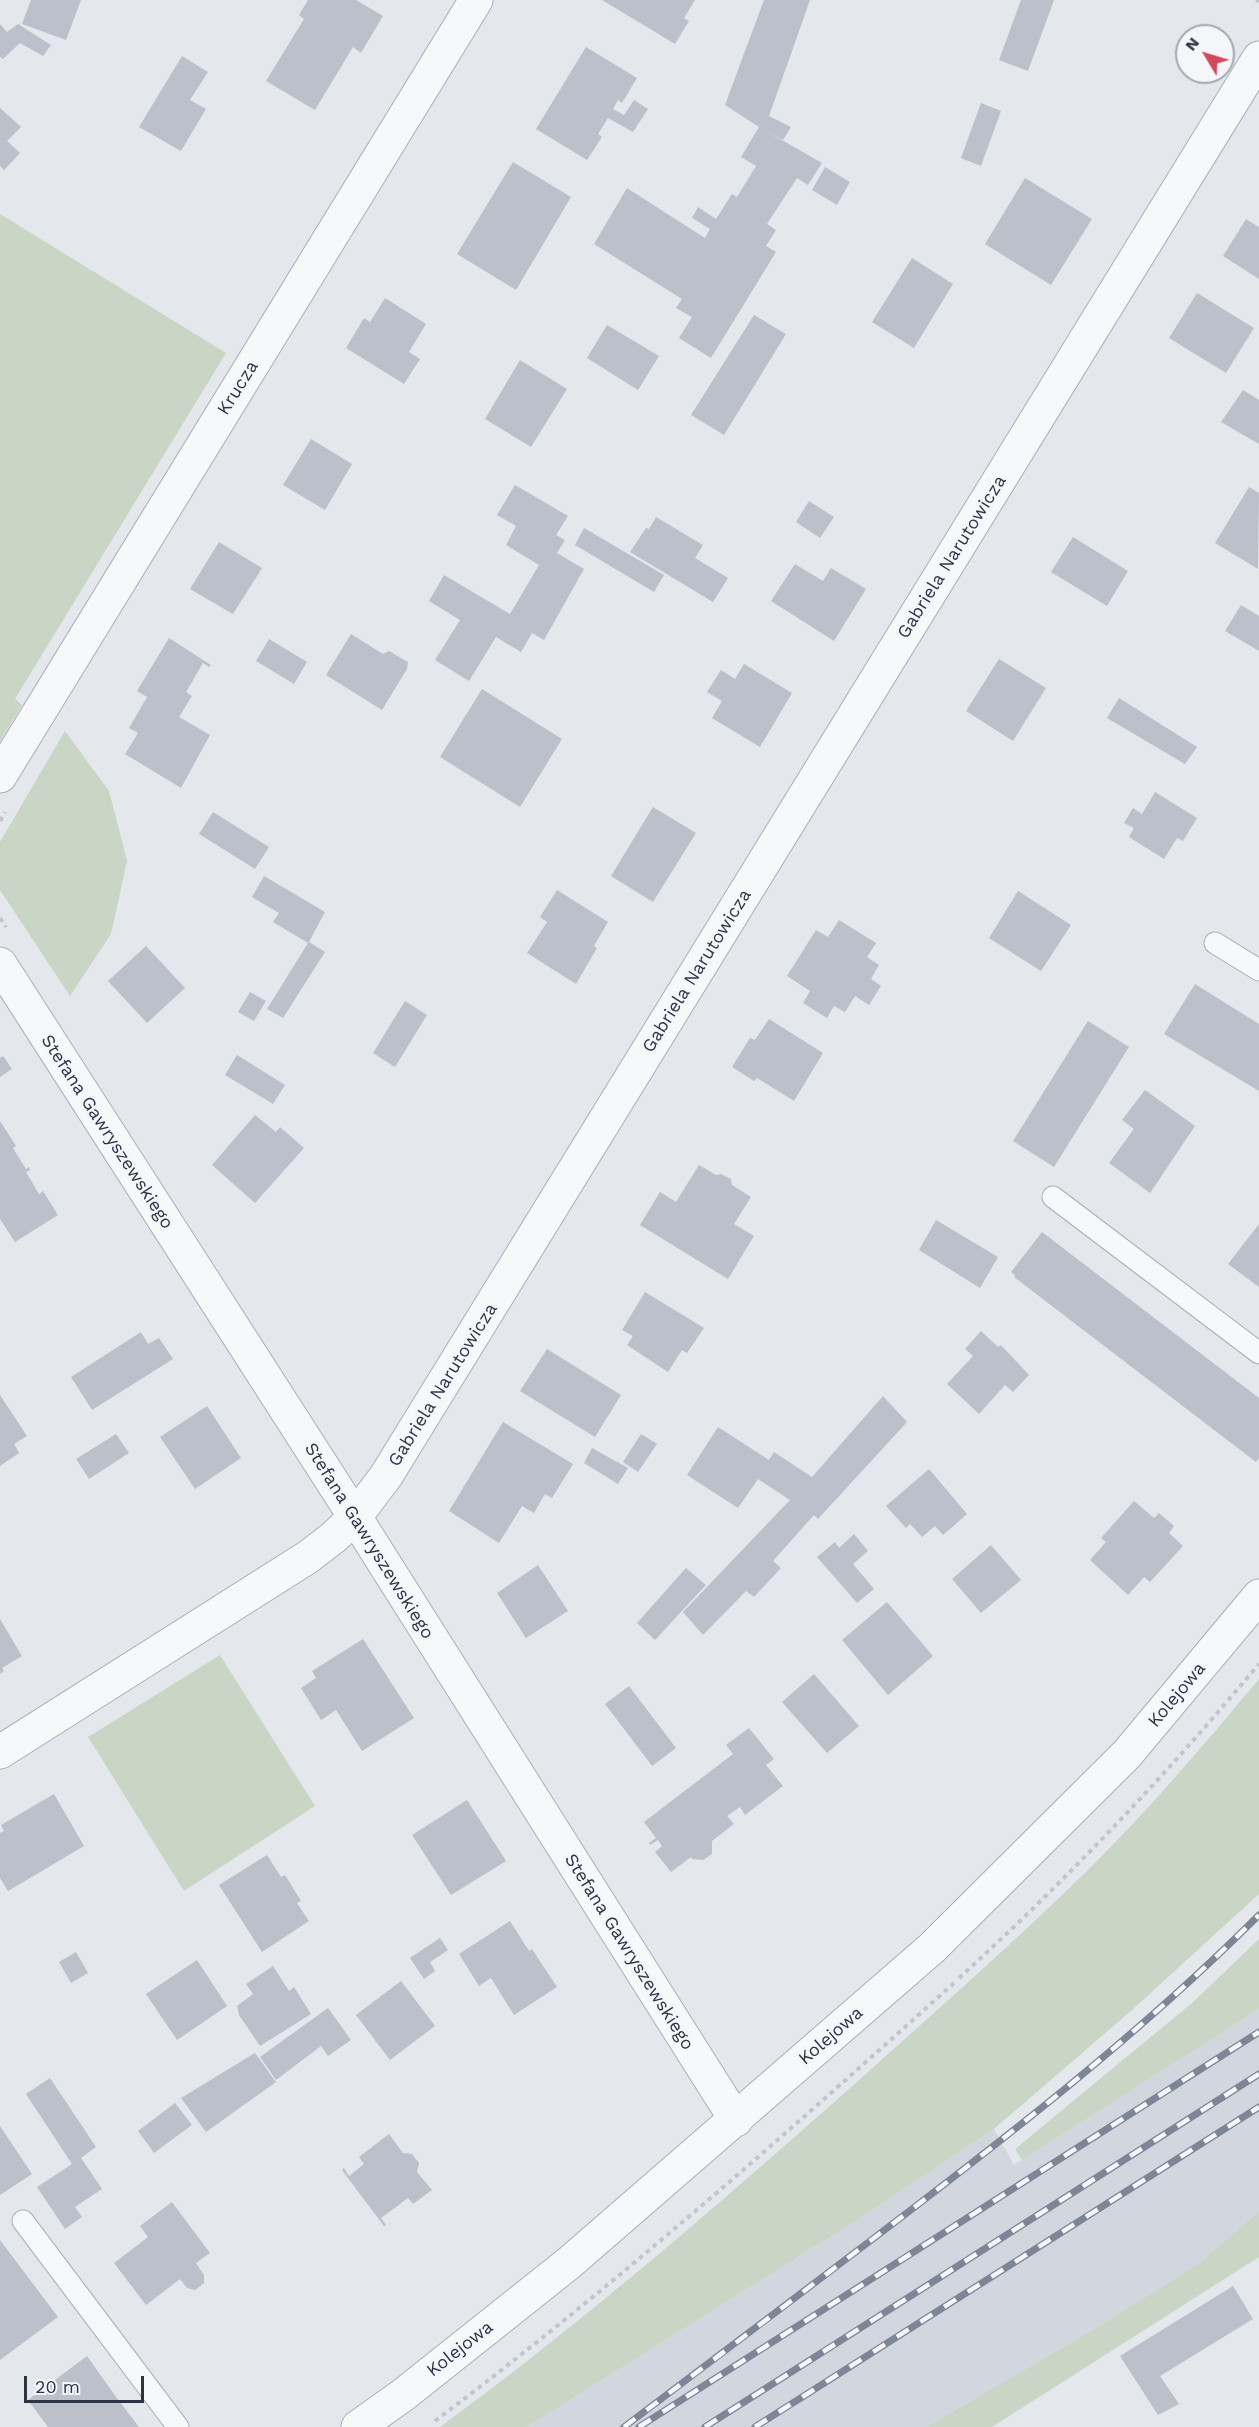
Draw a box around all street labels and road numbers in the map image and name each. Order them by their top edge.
street label: Krucza [213,357,263,419]
street label: Gabriela Narutowicza [893,471,1011,643]
street label: Gabriela Narutowicza [638,885,756,1057]
street label: Stefana Gawryszewskiego [36,1031,178,1233]
street label: Gabriela Narutowicza [384,1299,502,1471]
street label: Stefana Gawryszewskiego [300,1439,438,1643]
street label: Kolejowa [1144,1658,1210,1732]
street label: Stefana Gawryszewskiego [560,1850,698,2054]
street label: Kolejowa [794,2002,868,2070]
street label: Kolejowa [423,2316,497,2382]

